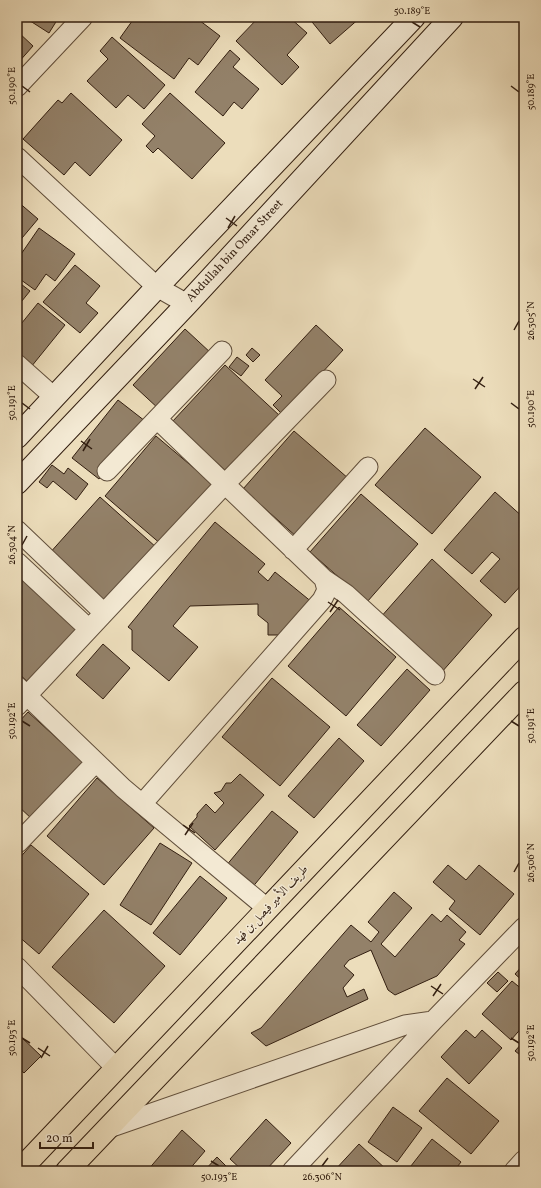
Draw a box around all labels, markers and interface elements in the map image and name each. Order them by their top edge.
text: 50.189°E [394,4,430,18]
text: 50.190°E [5,67,19,105]
text: 50.189°E [524,74,538,110]
street label: Abdullah bin Omar Street [183,196,287,306]
text: 26.305°N [524,301,538,341]
text: 50.191°E [5,385,19,421]
text: 50.190°E [524,390,538,428]
text: 26.304°N [5,524,19,565]
text: 50.192°E [5,703,19,739]
text: 50.191°E [524,708,538,744]
text: 26.306°N [524,843,538,883]
street label: طريف الأمير فيصل بن فهد [228,860,312,948]
text: 50.193°E [5,1020,19,1056]
text: 50.192°E [524,1025,538,1061]
scale bar [40,1124,93,1150]
text: 20 m [46,1131,73,1147]
text: 50.193°E [201,1170,237,1184]
text: 26.306°N [302,1170,342,1184]

